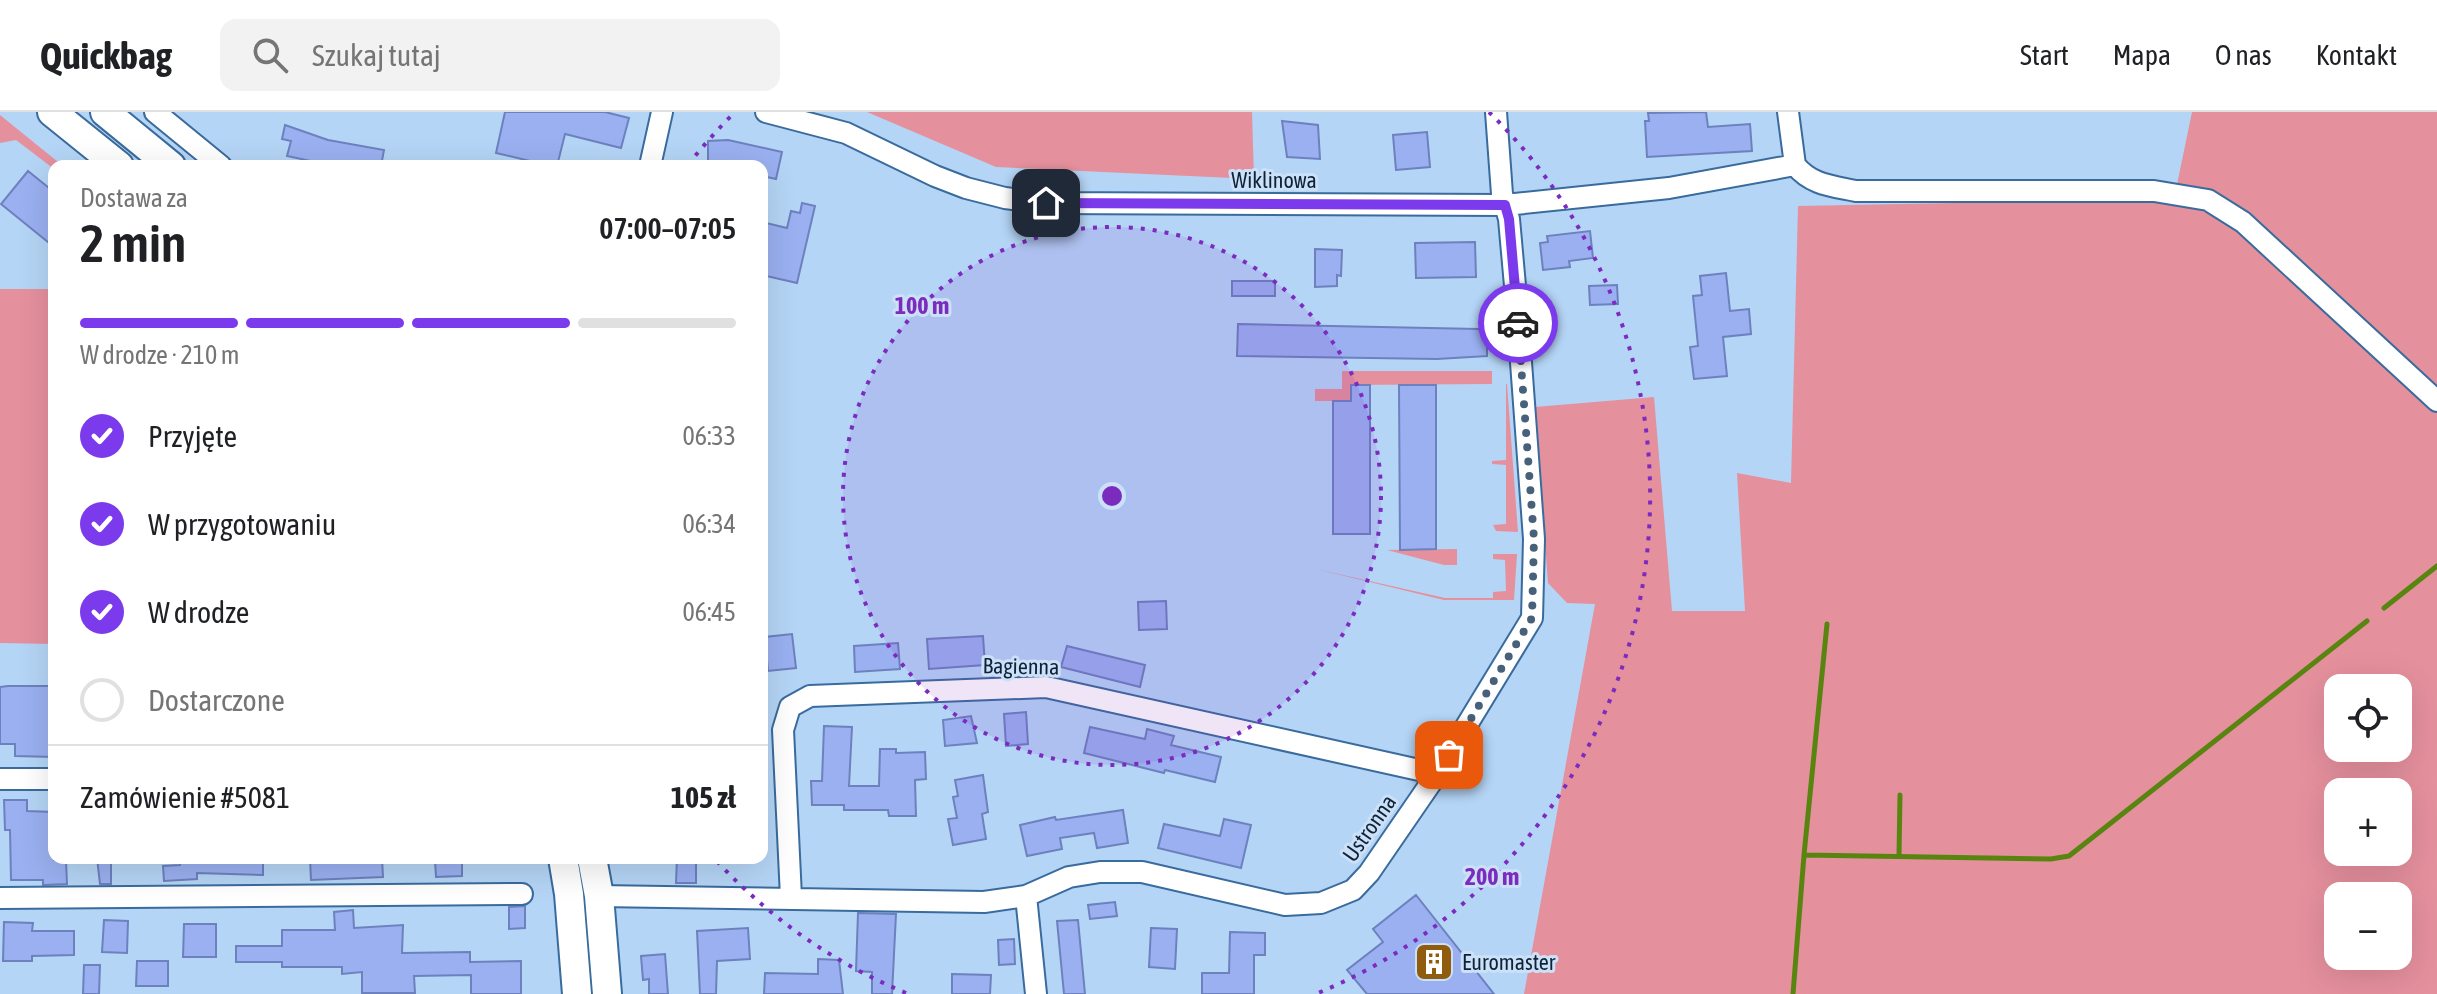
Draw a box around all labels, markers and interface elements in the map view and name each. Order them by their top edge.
search box [220,19,780,91]
icon: search [248,33,292,77]
text: Quickbag [40,34,172,77]
text: Szukaj tutaj [312,38,441,72]
text: Start [2020,39,2069,71]
text: Mapa [2113,39,2171,71]
text: O nas [2215,39,2272,71]
text: Kontakt [2316,39,2397,71]
street label: Wiklinowa [1231,167,1317,193]
pin [1012,169,1080,237]
icon: home [1024,181,1068,225]
text: Dostawa za [80,183,188,213]
text: 07:00–07:05 [599,211,736,245]
text: 2 min [80,213,186,273]
courier [1478,283,1558,363]
text: 100 m [895,292,949,319]
icon: car [1496,301,1540,345]
text: W drodze · 210 m [80,340,239,370]
icon: check [80,414,124,458]
text: Przyjęte [148,419,237,453]
text: 06:33 [682,421,736,451]
centre of rings [1098,482,1126,510]
icon: check [80,502,124,546]
text: W przygotowaniu [148,507,336,541]
text: 06:34 [682,509,736,539]
icon: check [80,590,124,634]
text: W drodze [148,595,249,629]
text: 06:45 [682,597,736,627]
street label: Bagienna [982,652,1060,680]
map controls [2324,674,2412,970]
button: locate [2324,674,2412,762]
text: Dostarczone [148,683,285,717]
pin [1415,721,1483,789]
icon: bag [1427,733,1471,777]
button: + [2324,778,2412,866]
text: Zamówienie #5081 [80,780,290,814]
text: 105 zł [671,780,736,814]
street label: Ustronna [1337,790,1401,866]
text: 200 m [1465,863,1519,890]
button: − [2324,882,2412,970]
building icon: Euromaster [1413,941,1455,983]
place label: Euromaster [1462,949,1556,975]

